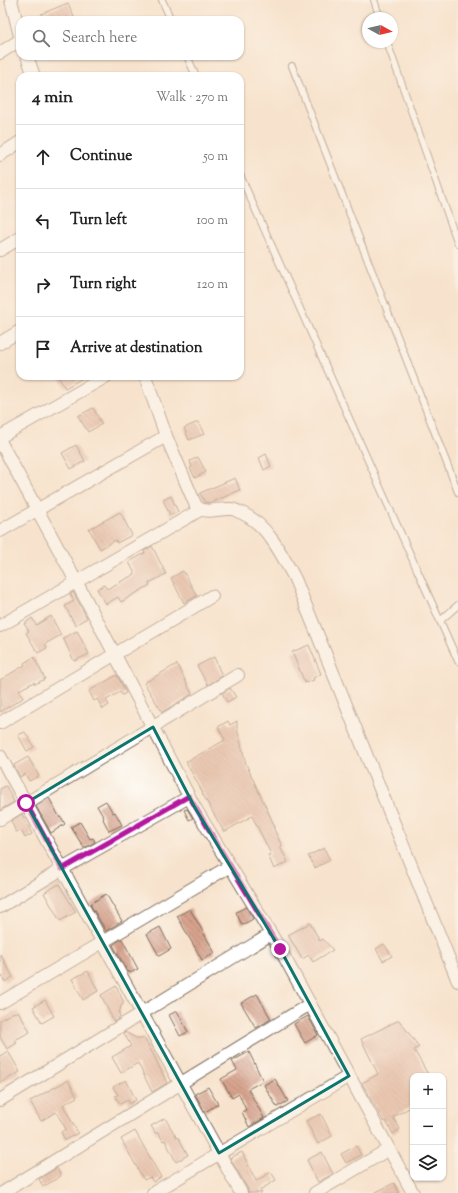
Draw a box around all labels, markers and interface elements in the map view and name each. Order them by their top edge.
north arrow [362,12,398,48]
search box [16,16,244,60]
icon: search [30,27,52,49]
text: Search here [62,28,137,49]
text: 4 min [32,86,73,110]
text: Walk · 270 m [156,89,228,107]
icon: ahead [32,146,54,168]
text: Continue [70,146,132,167]
text: 50 m [203,148,228,166]
icon: left [32,210,54,232]
text: Turn left [70,210,127,231]
text: 100 m [196,212,228,230]
icon: right [32,274,54,296]
text: Turn right [70,274,136,295]
text: 120 m [197,276,228,294]
icon: arrive [32,338,54,360]
text: Arrive at destination [70,338,203,359]
route start [17,794,35,812]
route end [271,940,289,958]
map controls [410,1073,446,1181]
button: + [410,1073,446,1109]
button: − [410,1109,446,1145]
button: layers [410,1145,446,1181]

